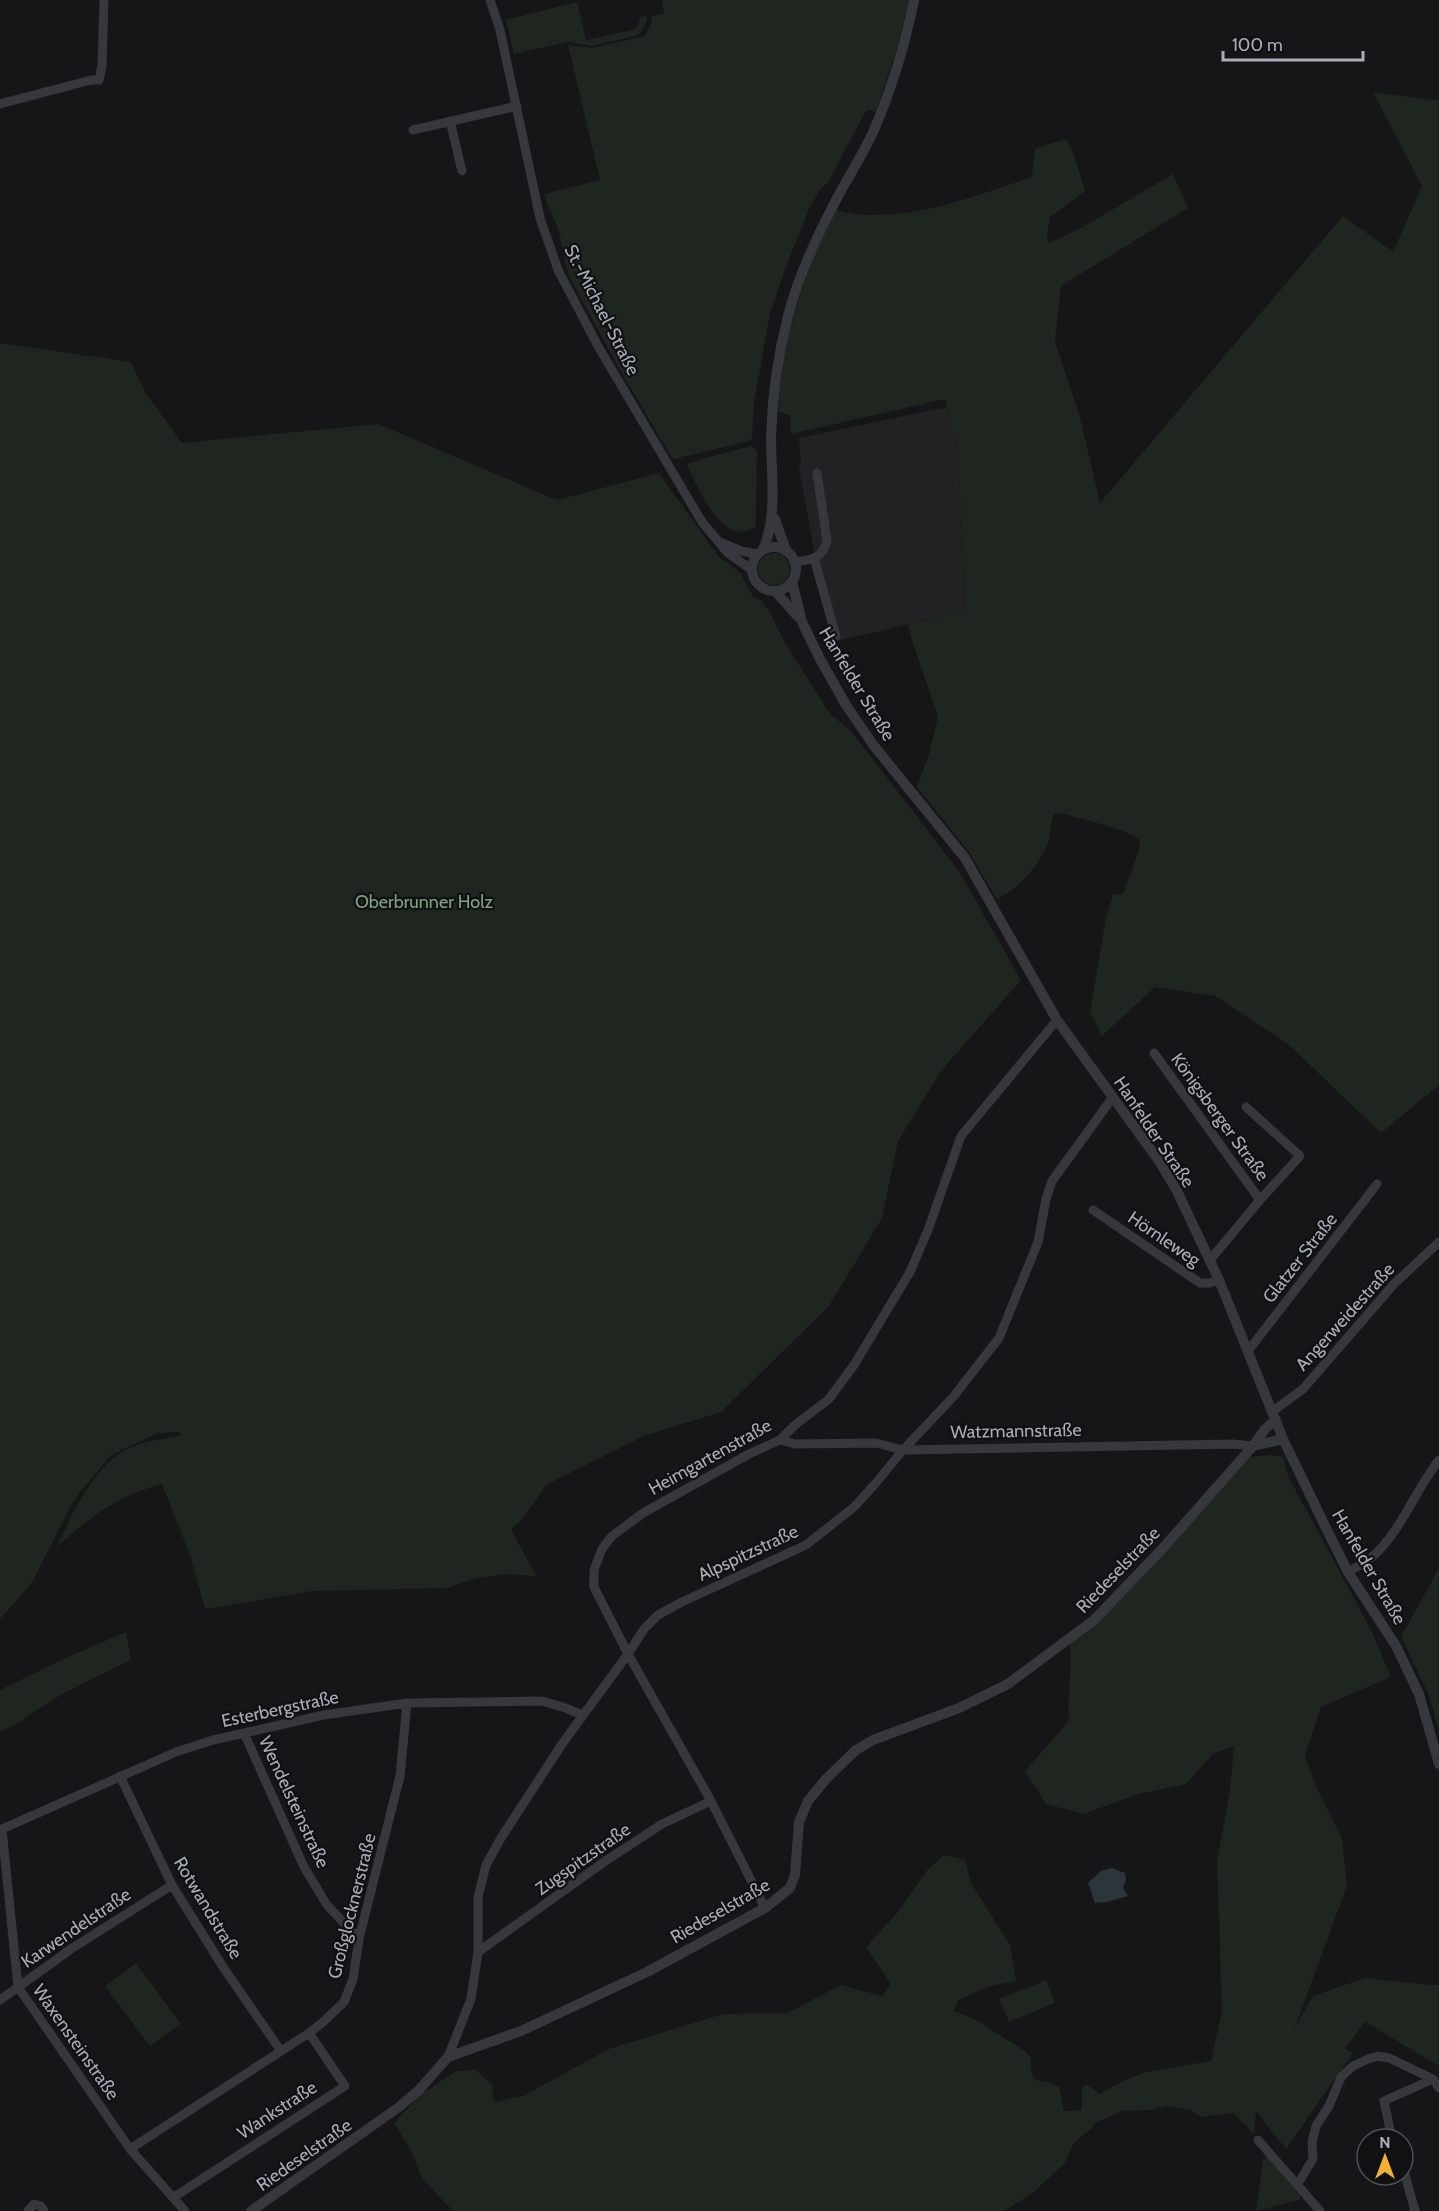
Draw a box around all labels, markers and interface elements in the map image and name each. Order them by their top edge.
scale bar [1223,24,1362,62]
text: 100 m [1232,34,1283,56]
street label: St.-Michael-Straße [560,241,644,379]
street label: Hanfelder Straße [814,623,900,745]
park label: Oberbrunner Holz [355,891,493,913]
street label: Königsberger Straße [1166,1049,1274,1185]
street label: Hanfelder Straße [1109,1072,1199,1192]
street label: Hörnleweg [1124,1207,1205,1272]
street label: Glatzer Straße [1258,1209,1342,1307]
street label: Angerweidestraße [1291,1259,1399,1375]
street label: Heimgartenstraße [645,1414,775,1500]
street label: Watzmannstraße [950,1419,1082,1443]
street label: Hanfelder Straße [1327,1506,1411,1628]
street label: Alpspitzstraße [694,1520,802,1586]
street label: Riedeselstraße [1071,1522,1165,1618]
street label: Esterbergstraße [219,1686,341,1732]
street label: Wendelsteinstraße [254,1733,334,1871]
street label: Zugspitzstraße [531,1818,635,1900]
street label: Großglocknerstraße [323,1831,381,1981]
street label: Rotwandstraße [169,1853,247,1963]
street label: Riedeselstraße [666,1874,774,1948]
street label: Karwendelstraße [17,1883,135,1973]
street label: Waxensteinstraße [28,1980,124,2104]
street label: Wankstraße [233,2076,321,2144]
street label: Riedeselstraße [252,2114,356,2196]
north arrow [1355,2127,1415,2187]
text: N [1379,2133,1391,2152]

